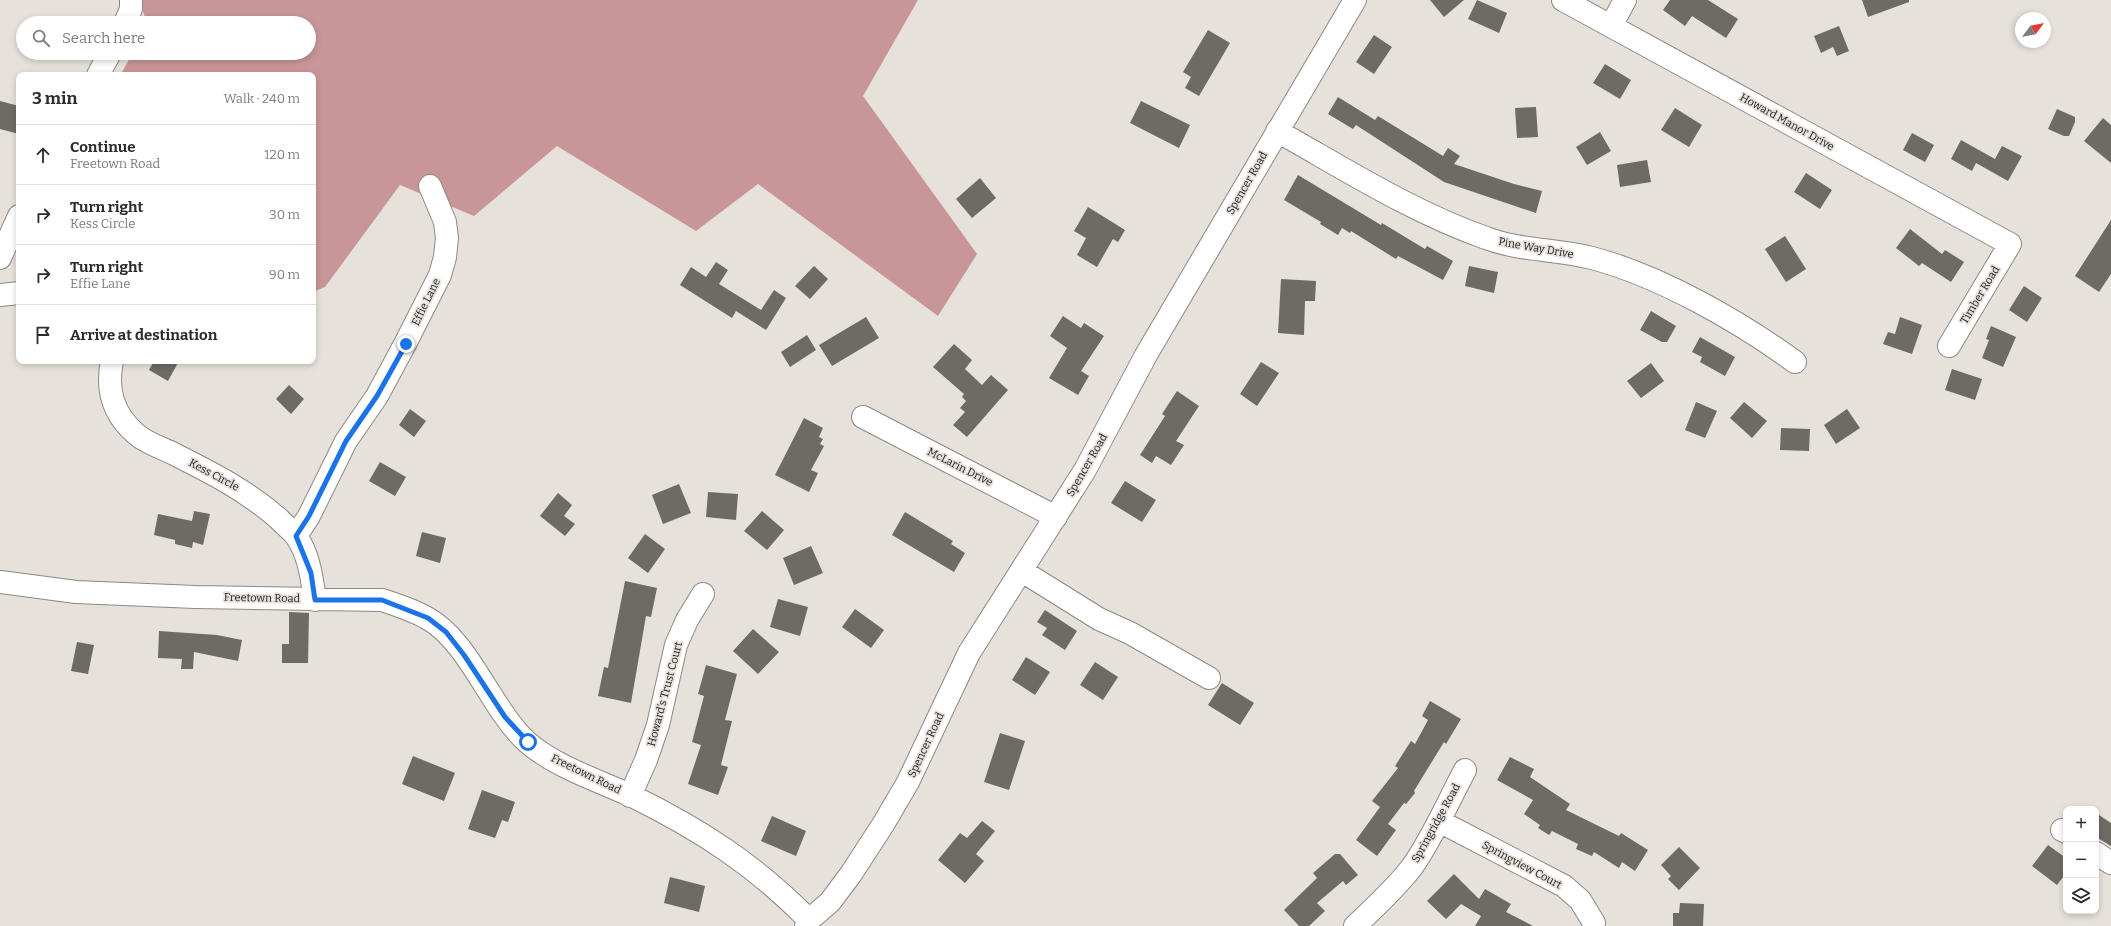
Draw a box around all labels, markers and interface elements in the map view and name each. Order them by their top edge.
north arrow [2015,12,2051,48]
search box [16,16,316,60]
icon: search [30,27,52,49]
text: Search here [62,29,145,47]
text: 3 min [32,88,77,109]
text: Walk · 240 m [224,91,300,106]
street label: Howard Manor Drive [1738,91,1836,153]
text: Continue [70,138,136,156]
icon: ahead [32,144,54,166]
text: 120 m [264,147,300,162]
street label: Spencer Road [1224,149,1270,217]
text: Freetown Road [70,156,160,171]
text: Turn right [70,198,143,216]
icon: right [32,204,54,226]
text: 30 m [269,207,300,222]
text: Kess Circle [70,216,135,231]
street label: Pine Way Drive [1497,235,1575,261]
text: Turn right [70,258,143,276]
street label: Timber Road [1958,263,2003,326]
icon: right [32,264,54,286]
text: 90 m [269,267,300,282]
text: Effie Lane [70,276,130,291]
street label: Effie Lane [409,276,443,328]
icon: arrive [32,324,54,346]
text: Arrive at destination [70,326,217,344]
route end [397,335,415,353]
street label: Spencer Road [1064,431,1110,499]
street label: McLarin Drive [925,445,995,489]
street label: Kess Circle [187,456,241,494]
street label: Freetown Road [224,591,301,605]
street label: Howard's Trust Court [645,640,685,748]
street label: Spencer Road [905,710,947,780]
route start [519,733,537,751]
street label: Freetown Road [549,751,624,797]
street label: Springridge Road [1409,781,1463,865]
map controls [2063,806,2099,914]
button: + [2063,806,2099,842]
street label: Springview Court [1480,839,1564,891]
button: − [2063,842,2099,878]
button: layers [2063,878,2099,914]

